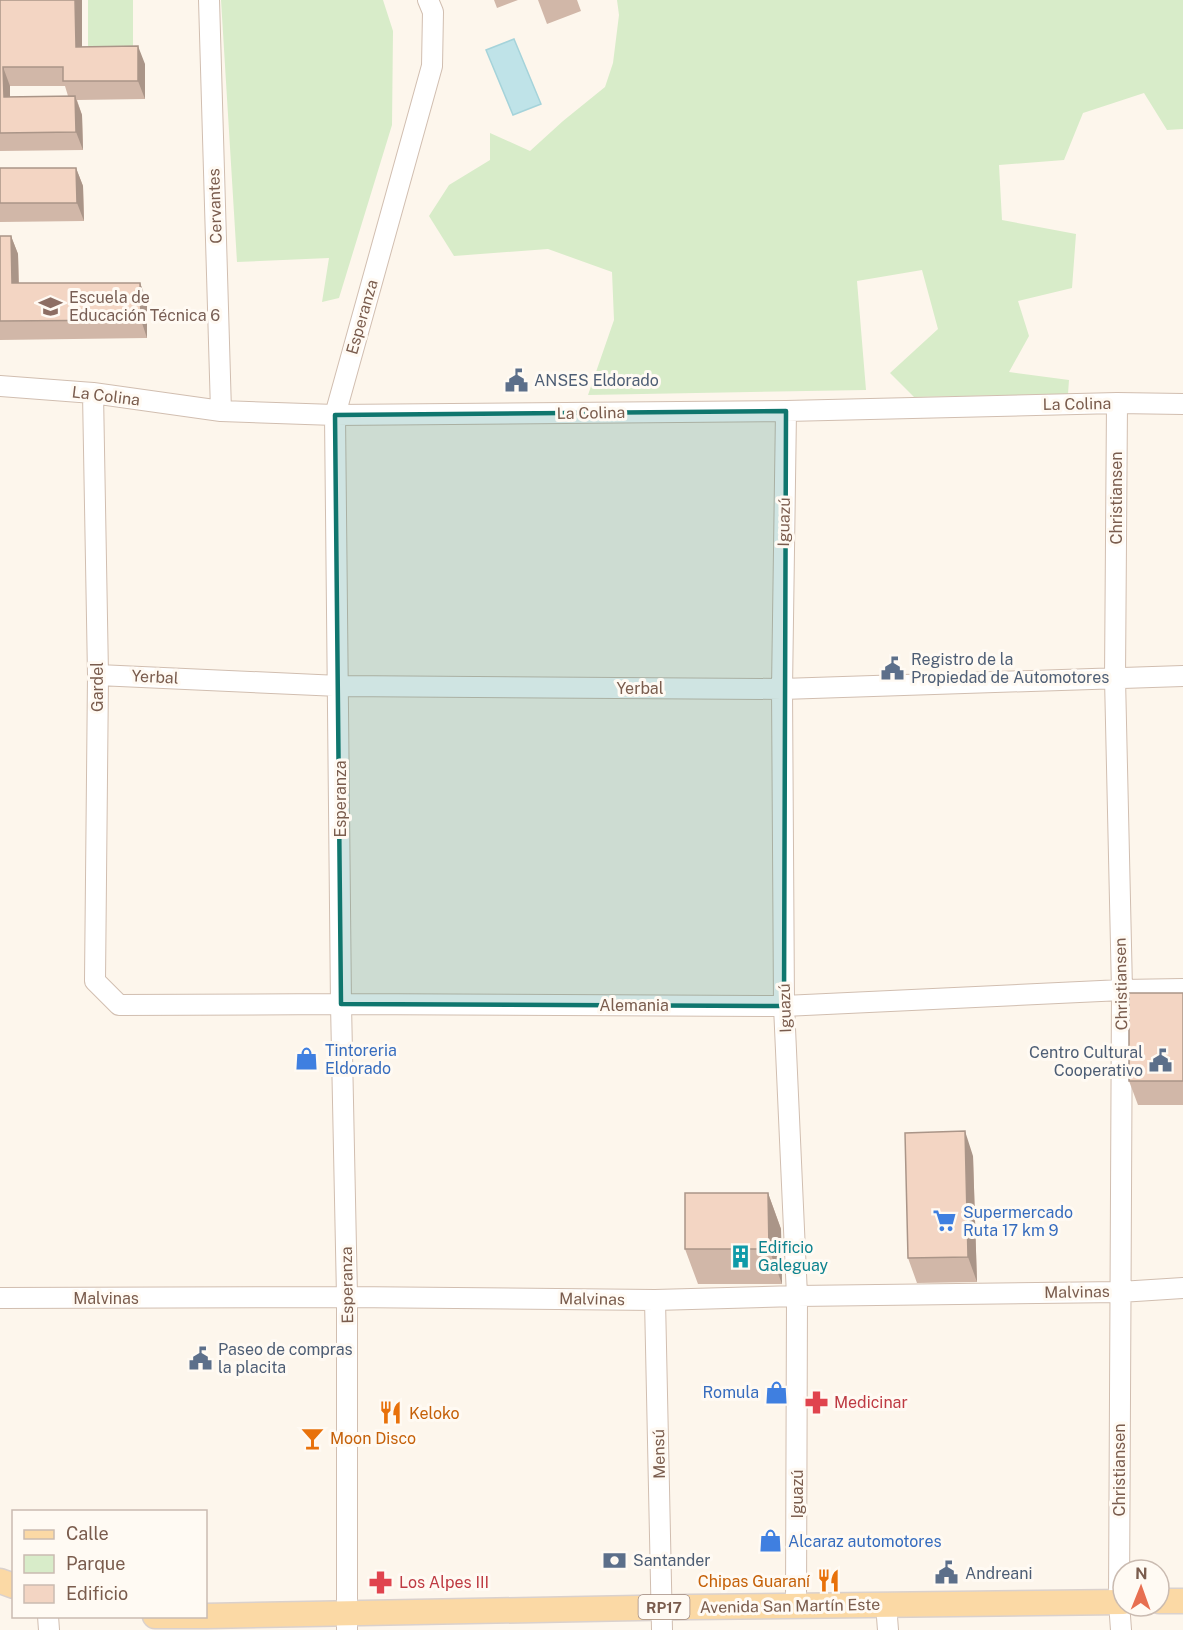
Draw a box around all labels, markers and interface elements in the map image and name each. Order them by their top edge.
street label: Cervantes [204,168,226,244]
street label: Esperanza [342,277,382,357]
place label: Escuela de Educación Técnica 6 [69,288,220,325]
school or university icon: Escuela de Educación Técnica 6 [38,293,64,319]
public building icon: ANSES Eldorado [503,367,529,393]
place label: ANSES Eldorado [534,371,659,390]
street label: La Colina [71,382,141,410]
street label: La Colina [1043,394,1111,414]
street label: La Colina [557,403,625,423]
street label: Christiansen [1107,452,1126,544]
street label: Iguazú [774,497,794,547]
place label: Registro de la Propiedad de Automotores [911,650,1109,687]
public building icon: Registro de la Propiedad de Automotores [880,655,906,681]
street label: Gardel [88,662,107,712]
street label: Yerbal [131,666,179,688]
street label: Yerbal [616,679,664,698]
street label: Esperanza [331,760,350,838]
street label: Christiansen [1111,937,1131,1031]
street label: Iguazú [775,983,795,1033]
street label: Alemania [599,996,669,1015]
place label: Tintoreria Eldorado [325,1041,397,1078]
place label: Centro Cultural Cooperativo [1029,1043,1143,1080]
shop icon: Tintoreria Eldorado [294,1046,320,1072]
public building icon: Centro Cultural Cooperativo [1148,1048,1174,1074]
place label: Supermercado Ruta 17 km 9 [963,1203,1073,1240]
supermarket icon: Supermercado Ruta 17 km 9 [932,1208,958,1234]
place label: Edificio Galeguay [758,1238,829,1275]
building icon: Edificio Galeguay [727,1243,753,1269]
street label: Esperanza [337,1246,357,1324]
street label: Malvinas [1044,1282,1110,1302]
street label: Malvinas [73,1289,139,1308]
street label: Malvinas [559,1289,625,1309]
place label: Paseo de compras la placita [218,1340,353,1377]
public building icon: Paseo de compras la placita [187,1345,213,1371]
shop icon: Romula [764,1379,790,1405]
place label: Romula [703,1383,759,1402]
pharmacy icon: Medicinar [803,1389,829,1415]
place label: Medicinar [834,1393,908,1412]
restaurant icon: Keloko [378,1400,404,1426]
place label: Keloko [409,1404,460,1423]
street label: Christiansen [1110,1424,1129,1516]
bar icon: Moon Disco [299,1425,325,1451]
place label: Moon Disco [330,1429,416,1448]
street label: Mensú [649,1429,669,1479]
street label: Iguazú [788,1469,807,1519]
legend [12,1510,207,1618]
text: Calle [66,1523,109,1544]
shop icon: Alcaraz automotores [757,1528,783,1554]
place label: Alcaraz automotores [788,1532,942,1551]
bank icon: Santander [602,1547,628,1573]
place label: Santander [633,1551,711,1570]
text: Parque [66,1553,126,1574]
north arrow [1111,1558,1171,1618]
public building icon: Andreani [934,1560,960,1586]
place label: Andreani [965,1564,1032,1583]
text: N [1135,1564,1148,1583]
restaurant icon: Chipas Guaraní [815,1568,841,1594]
pharmacy icon: Los Alpes III [368,1569,394,1595]
place label: Chipas Guaraní [698,1572,811,1591]
place label: Los Alpes III [399,1573,489,1592]
text: Edificio [66,1583,128,1604]
road number: RP17 [638,1595,690,1619]
street label: Avenida San Martín Este [700,1595,880,1617]

